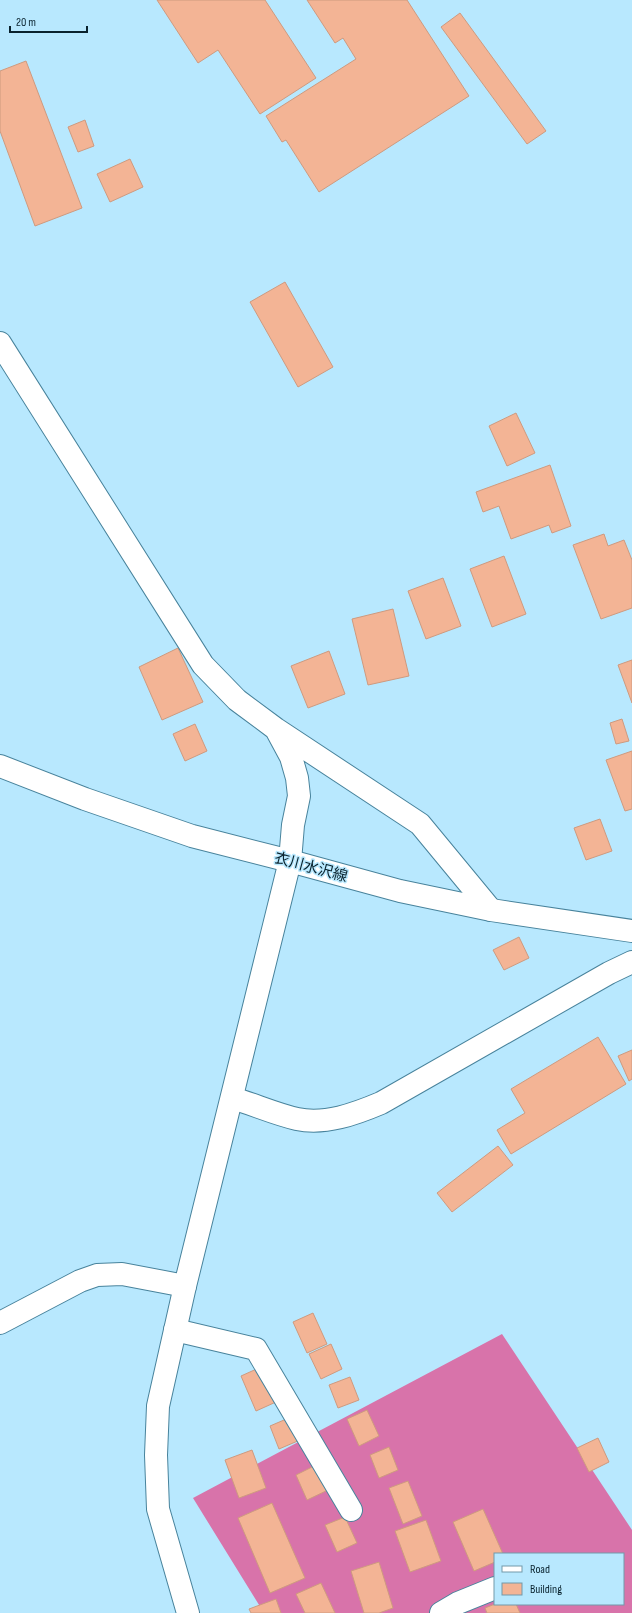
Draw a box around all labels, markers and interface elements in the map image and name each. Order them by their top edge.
scale bar [10,8,87,34]
text: 20 m [16,15,36,30]
street label: 衣川水沢線 [272,849,350,886]
legend [494,1553,624,1605]
text: Road [530,1562,550,1577]
text: Building [530,1582,562,1597]

